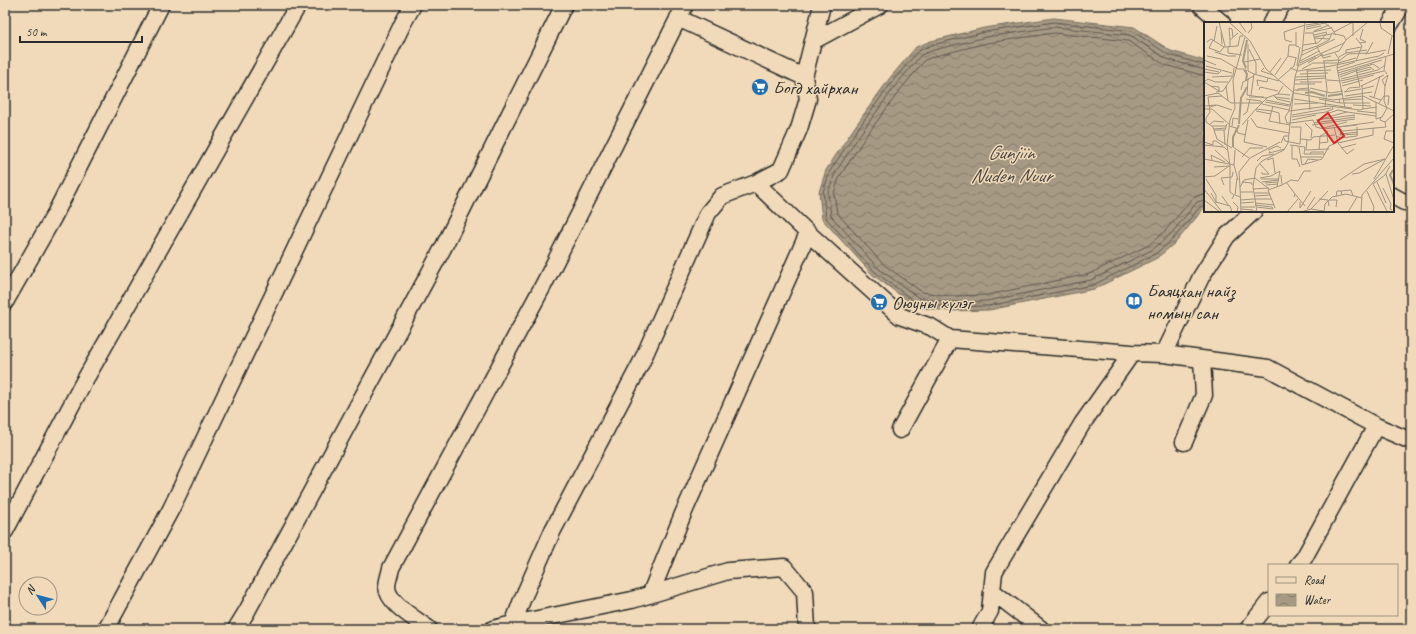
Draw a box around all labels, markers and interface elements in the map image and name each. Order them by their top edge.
scale bar [20,18,142,44]
inset map [1204,22,1394,212]
text: 50 m [26,24,48,40]
place label: Богд хайрхан [773,76,858,100]
supermarket icon: Богд хайрхан [750,77,770,97]
water label: Gunjiin Nuden Nuur [971,140,1055,188]
place label: Баяцхан найз номын сан [1147,279,1237,325]
place label: Оюуны хүлэг [892,291,975,315]
library icon: Баяцхан найз номын сан [1124,291,1144,311]
supermarket icon: Оюуны хүлэг [869,292,889,312]
legend [1268,564,1398,616]
text: Road [1304,572,1326,588]
north arrow [18,576,58,616]
text: N [22,581,39,597]
text: Water [1304,592,1332,608]

